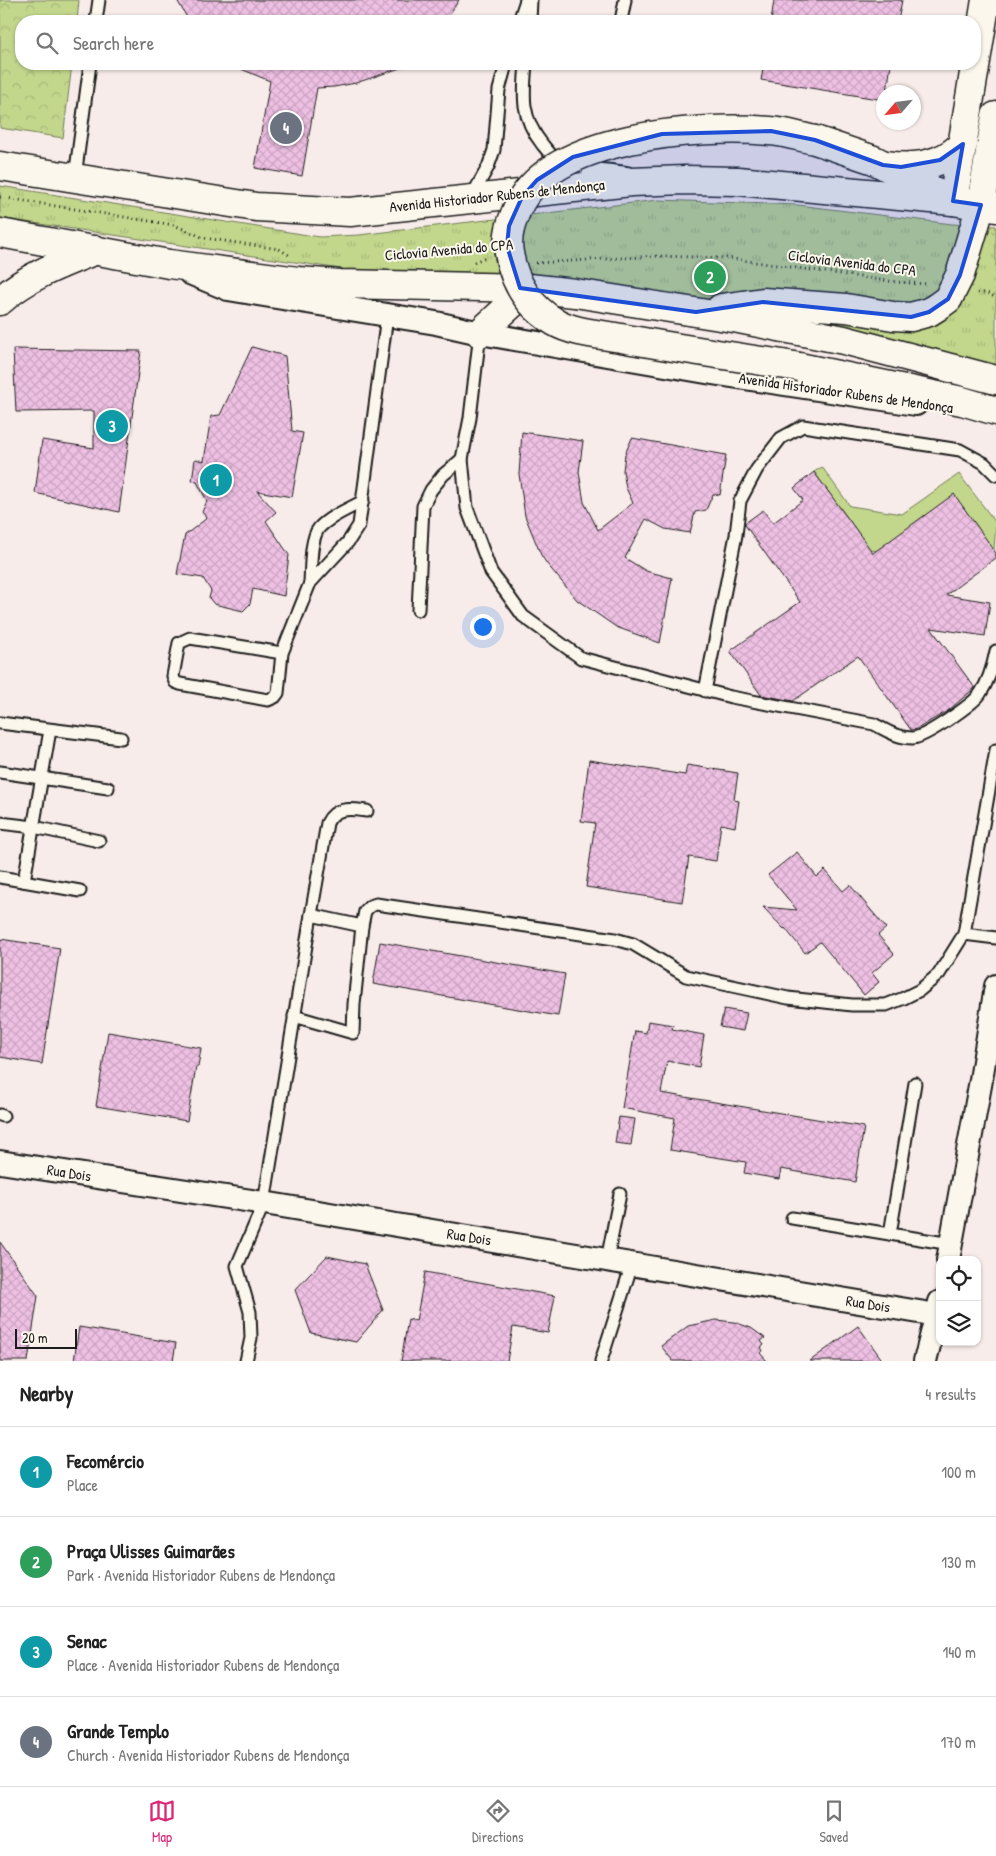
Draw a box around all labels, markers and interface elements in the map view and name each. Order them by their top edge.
search box [15,15,981,70]
icon: search [33,29,61,57]
text: Search here [73,30,154,56]
north arrow [876,85,921,130]
pin: 4 [270,109,302,147]
street label: Avenida Historiador Rubens de Mendonça [388,174,606,217]
street label: Ciclovia Avenida do CPA [384,233,515,266]
street label: Ciclovia Avenida do CPA [787,244,918,281]
pin: 2 [694,258,726,296]
street label: Avenida Historiador Rubens de Mendonça [737,367,955,418]
pin: 3 [96,407,128,445]
pin: 1 [200,461,232,499]
your location [470,614,496,640]
street label: Rua Dois [45,1159,93,1186]
street label: Rua Dois [445,1223,493,1250]
map controls [936,1256,981,1346]
button: locate [936,1256,981,1301]
street label: Rua Dois [844,1290,892,1317]
button: layers [936,1301,981,1346]
scale bar [15,1326,78,1349]
text: 20 m [22,1328,48,1347]
text: Nearby [20,1379,73,1408]
text: 4 results [925,1383,976,1405]
text: Fecomércio [67,1448,144,1474]
text: 1 [33,1461,39,1483]
text: 100 m [941,1461,976,1483]
text: Place [67,1474,98,1496]
text: Praça Ulisses Guimarães [67,1538,235,1564]
text: 2 [32,1551,40,1573]
text: 130 m [941,1551,976,1573]
text: Park · Avenida Historiador Rubens de Mendonça [67,1564,335,1586]
text: Senac [67,1628,107,1654]
text: 3 [32,1641,40,1663]
text: 140 m [942,1641,976,1663]
text: Place · Avenida Historiador Rubens de Mendonça [67,1654,339,1676]
text: Grande Templo [67,1718,169,1744]
text: 4 [33,1731,39,1753]
text: 170 m [941,1731,976,1753]
text: Church · Avenida Historiador Rubens de Mendonça [67,1744,349,1766]
tab: Map [148,1797,176,1846]
tab: Directions [472,1797,523,1846]
tab: Saved [819,1797,848,1846]

